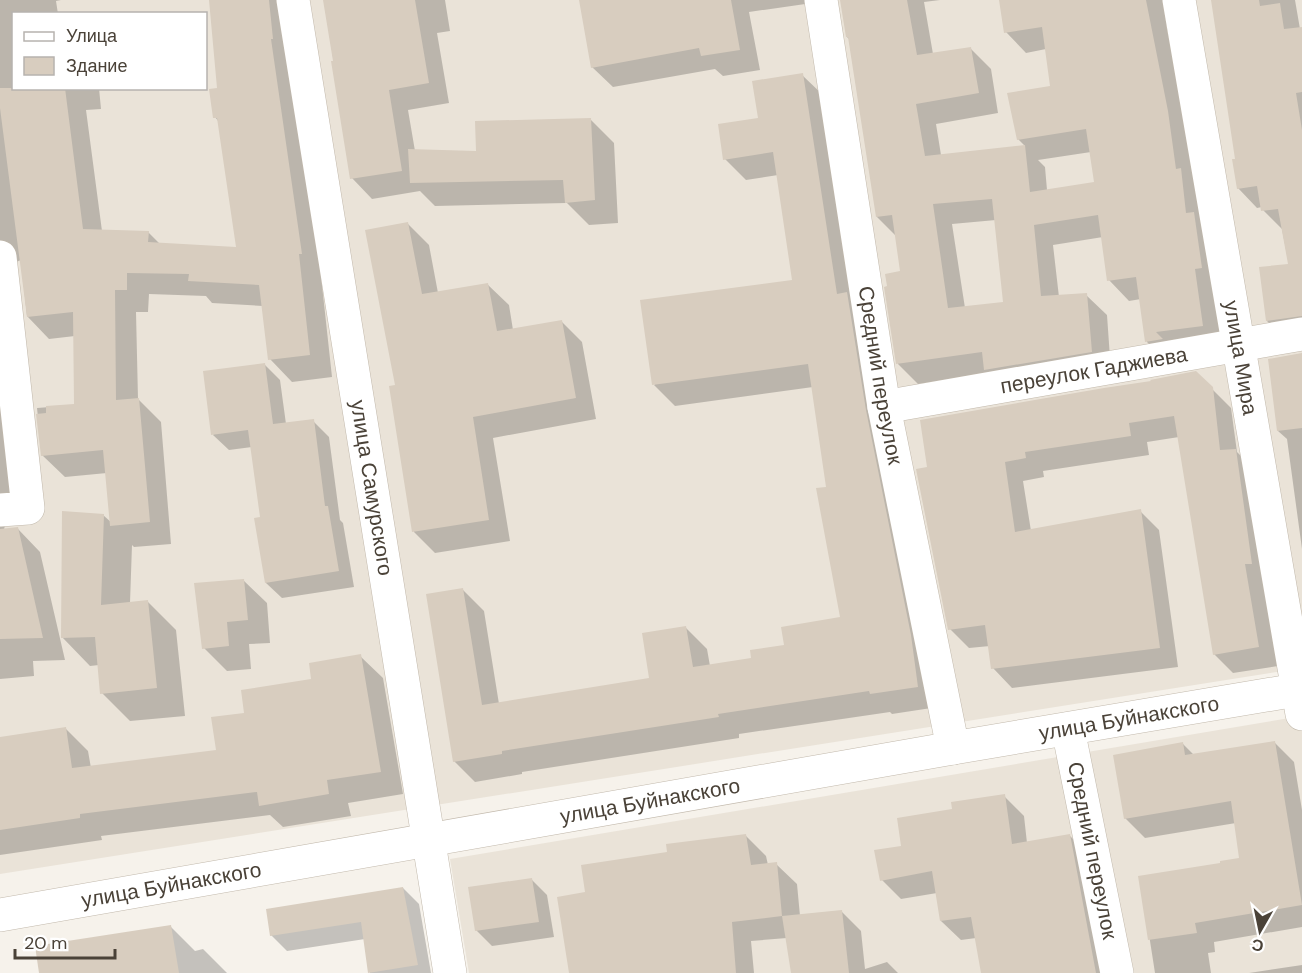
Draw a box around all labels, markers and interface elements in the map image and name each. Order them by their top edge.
legend [12,12,207,90]
text: Улица [66,24,118,48]
text: Здание [66,54,127,78]
street label: Средний переулок [851,284,909,468]
street label: улица Мира [1217,298,1264,418]
street label: переулок Гаджиева [998,340,1190,400]
street label: улица Самурского [344,398,400,578]
street label: улица Буйнакского [1037,689,1221,747]
street label: Средний переулок [1061,759,1124,943]
street label: улица Буйнакского [558,772,742,831]
street label: улица Буйнакского [79,855,264,914]
north arrow [1230,901,1290,961]
scale bar [15,922,116,960]
text: 20 m [24,931,67,955]
text: С [1250,934,1265,957]

